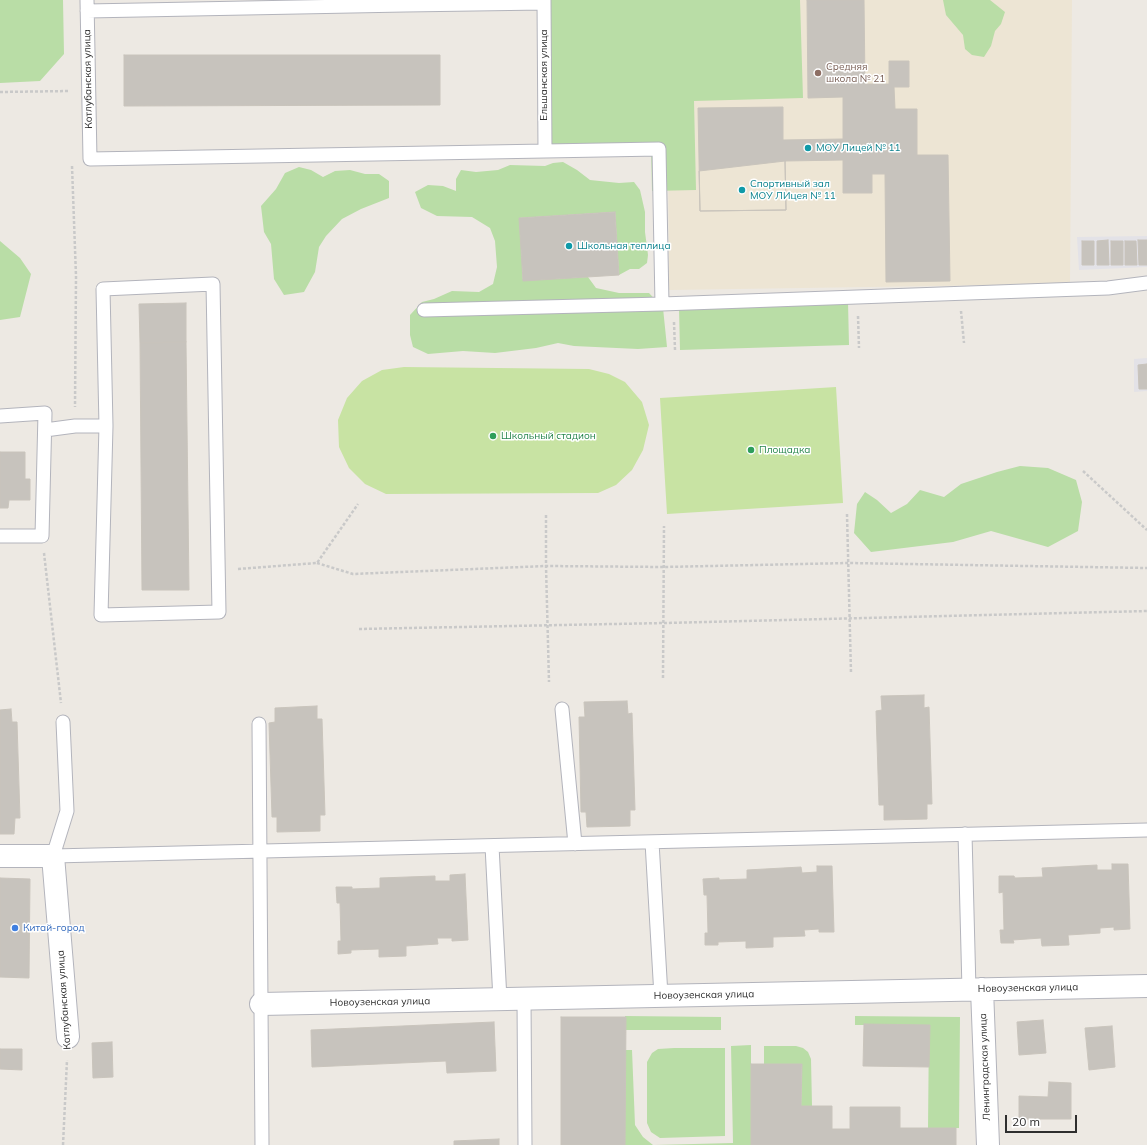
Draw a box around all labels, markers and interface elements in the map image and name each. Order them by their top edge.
street label: Котлубанская улица [81,29,95,129]
street label: Ельшанская улица [538,29,550,121]
place label: Средняя школа № 21 [826,61,885,84]
marker: Средняя школа № 21 [813,68,823,78]
place label: МОУ Лицей № 11 [816,142,901,154]
marker: МОУ Лицей № 11 [803,143,813,153]
place label: Спортивный зал МОУ ЛИцея № 11 [750,178,836,202]
marker: Спортивный зал МОУ ЛИцея № 11 [737,185,747,195]
place label: Школьная теплица [577,240,671,252]
marker: Школьная теплица [564,241,574,251]
place label: Школьный стадион [501,430,596,442]
marker: Школьный стадион [488,431,498,441]
place label: Площадка [759,444,810,456]
marker: Площадка [746,445,756,455]
place label: Китай-город [23,922,85,934]
marker: Китай-город [10,923,20,933]
street label: Котлубанская улица [55,950,73,1050]
street label: Новоузенская улица [978,981,1078,995]
street label: Новоузенская улица [654,988,754,1002]
street label: Новоузенская улица [330,995,430,1009]
street label: Ленинградская улица [977,1013,993,1121]
scale bar [1007,1107,1079,1133]
text: 20 m [1012,1114,1040,1129]

